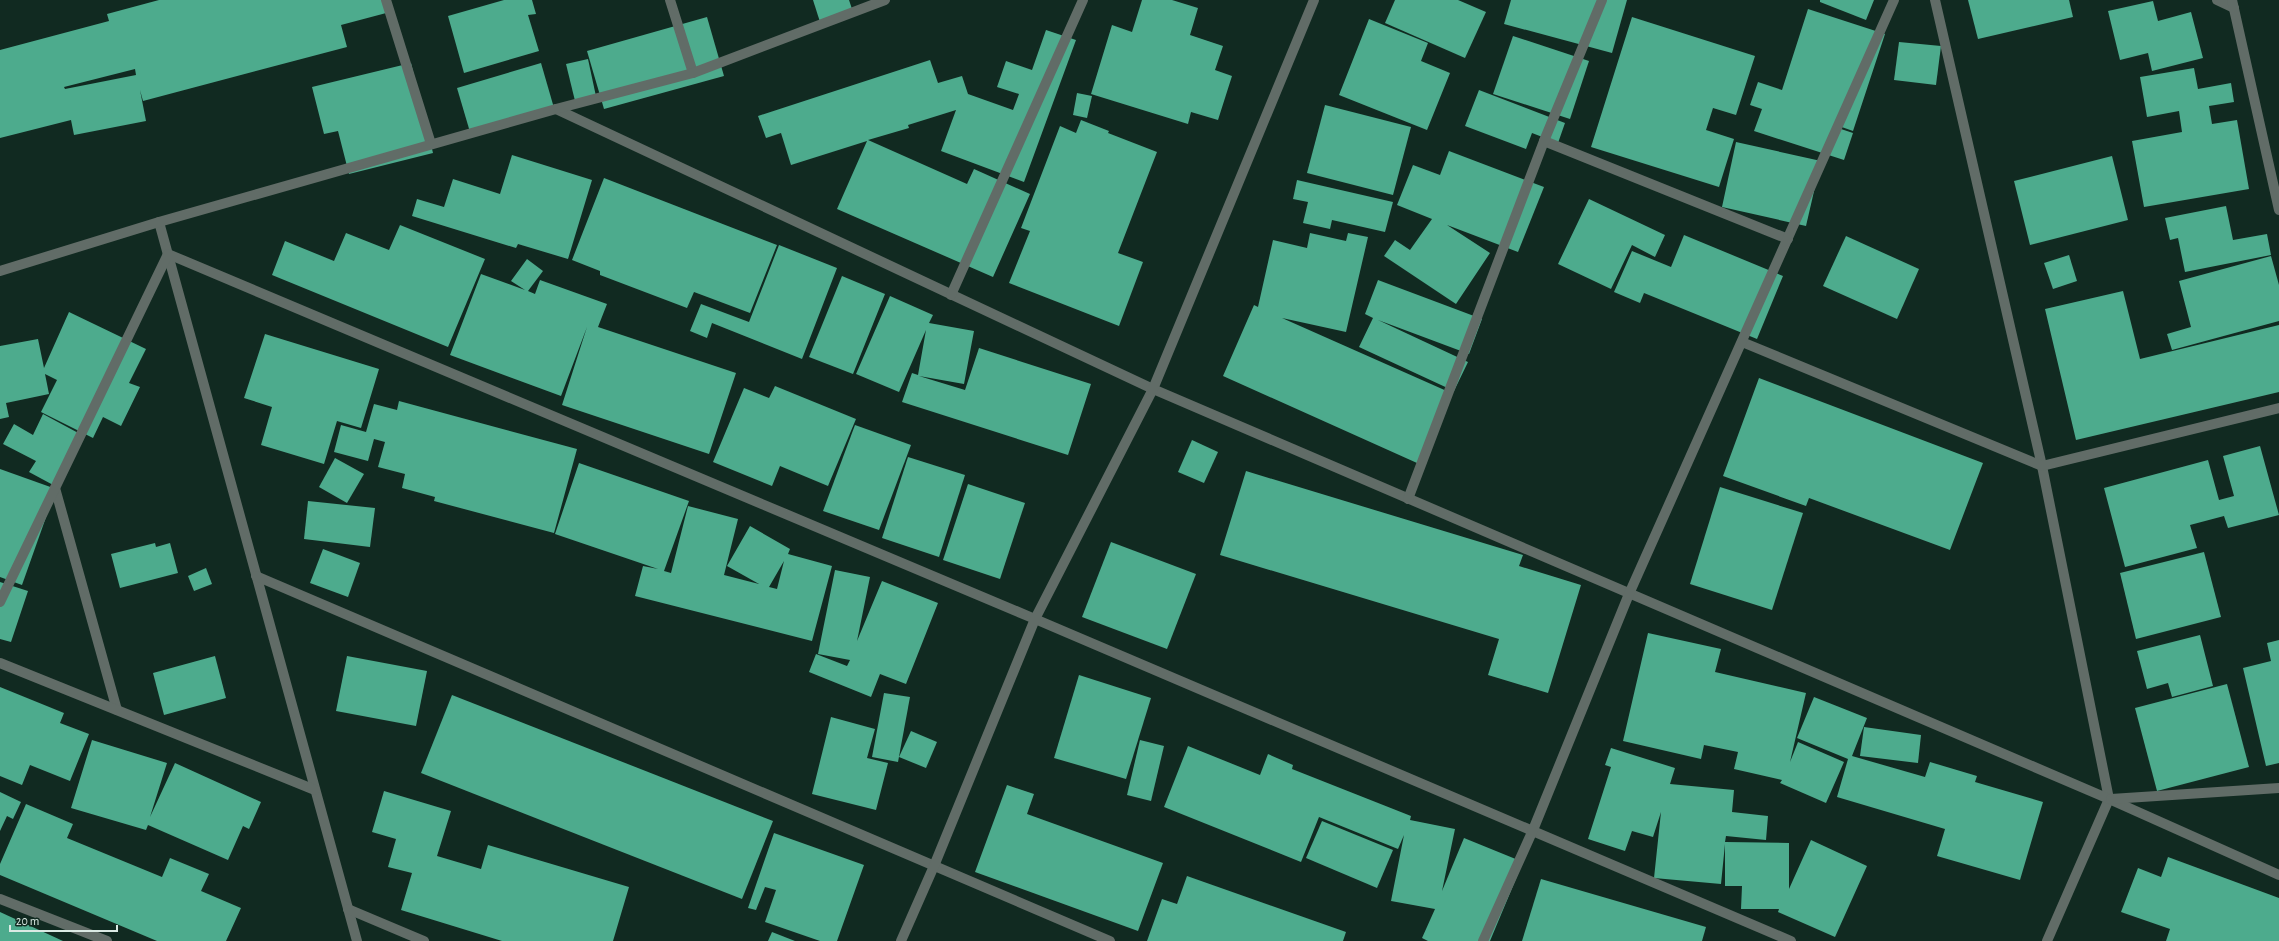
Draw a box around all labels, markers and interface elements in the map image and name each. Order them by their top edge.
scale bar [10,907,117,933]
text: 20 m [16,915,39,927]

